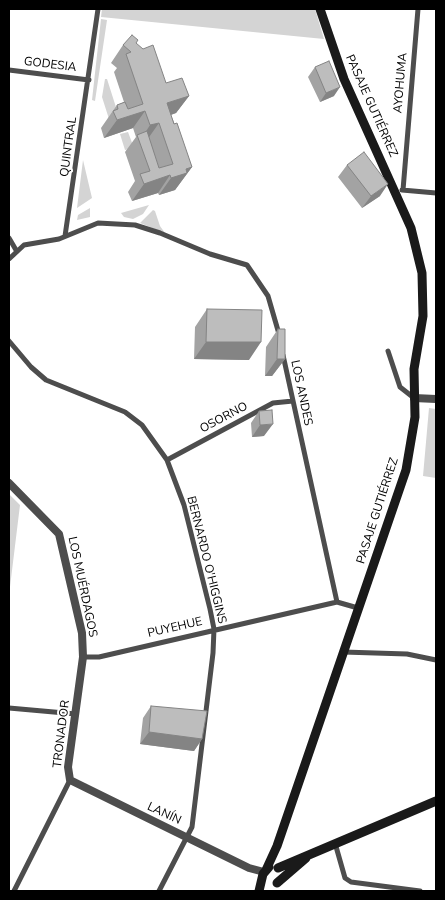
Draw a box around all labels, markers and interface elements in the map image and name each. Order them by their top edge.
street label: AYOHUMA [391,52,411,114]
street label: PASAJE GUTIÉRREZ [342,53,400,159]
street label: GODESIA [23,55,77,75]
street label: QUINTRAL [58,116,80,178]
street label: LOS ANDES [287,359,315,427]
street label: OSORNO [198,399,250,437]
street label: PASAJE GUTIÉRREZ [354,456,402,566]
street label: BERNARDO O'HIGGINS [183,495,229,625]
street label: LOS MUÉRDAGOS [64,535,100,639]
street label: PUYEHUE [146,615,204,641]
street label: TRONADOR [51,699,73,769]
street label: LANÍN [145,800,183,828]

